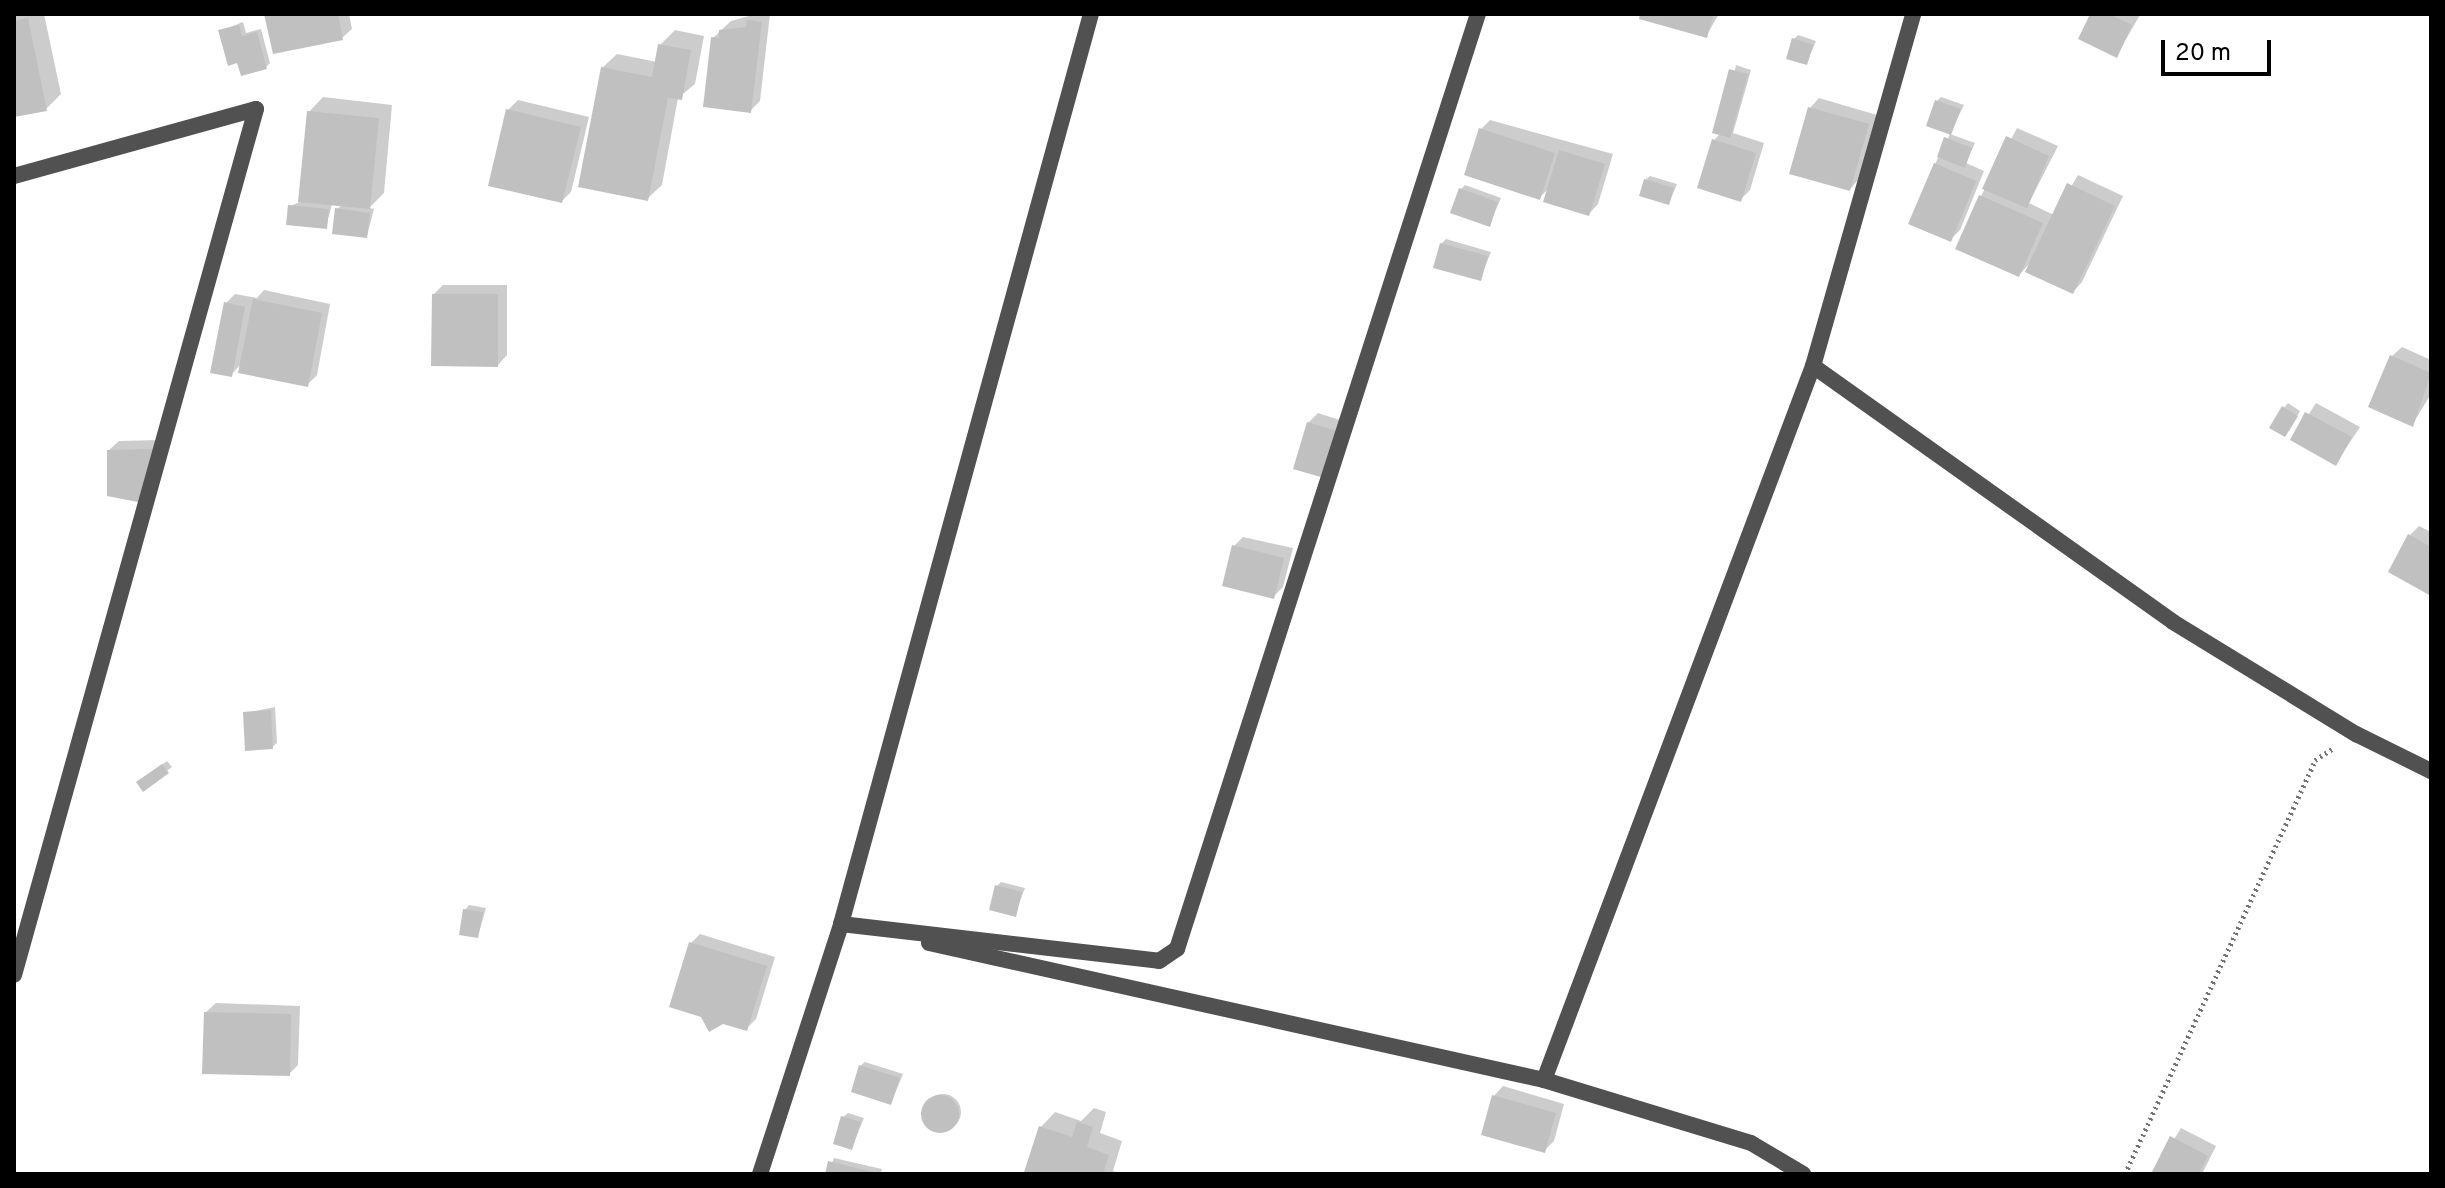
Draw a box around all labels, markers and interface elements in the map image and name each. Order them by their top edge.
scale bar [2165,24,2275,74]
text: 20 m [2175,39,2231,69]

